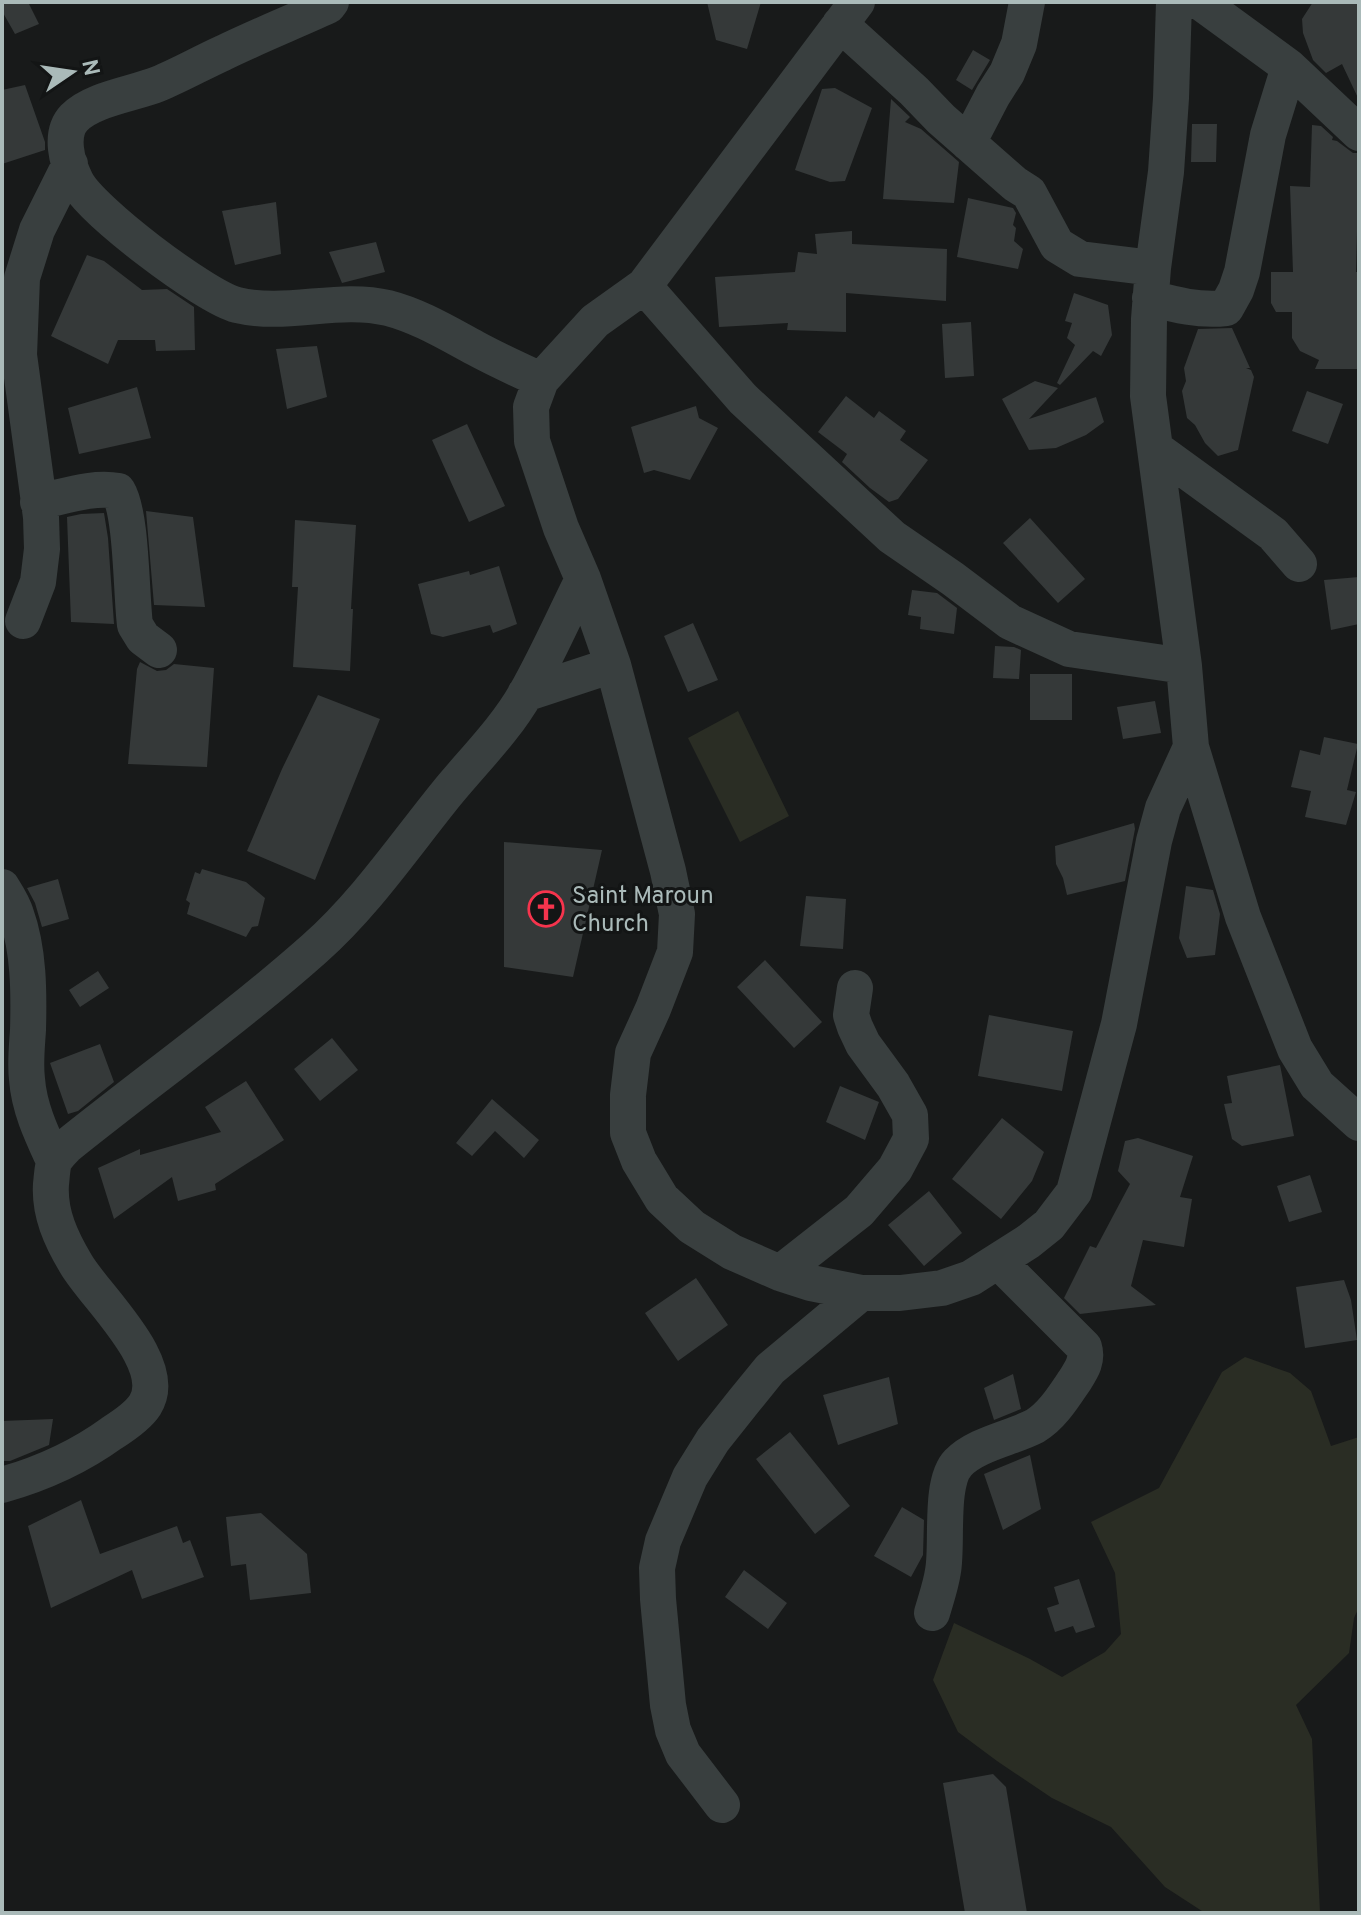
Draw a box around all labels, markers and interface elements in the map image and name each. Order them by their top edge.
north arrow [32,32,112,112]
text: N [74,57,104,79]
place label: Saint Maroun Church [572,882,714,940]
church icon: Saint Maroun Church [527,890,565,928]

